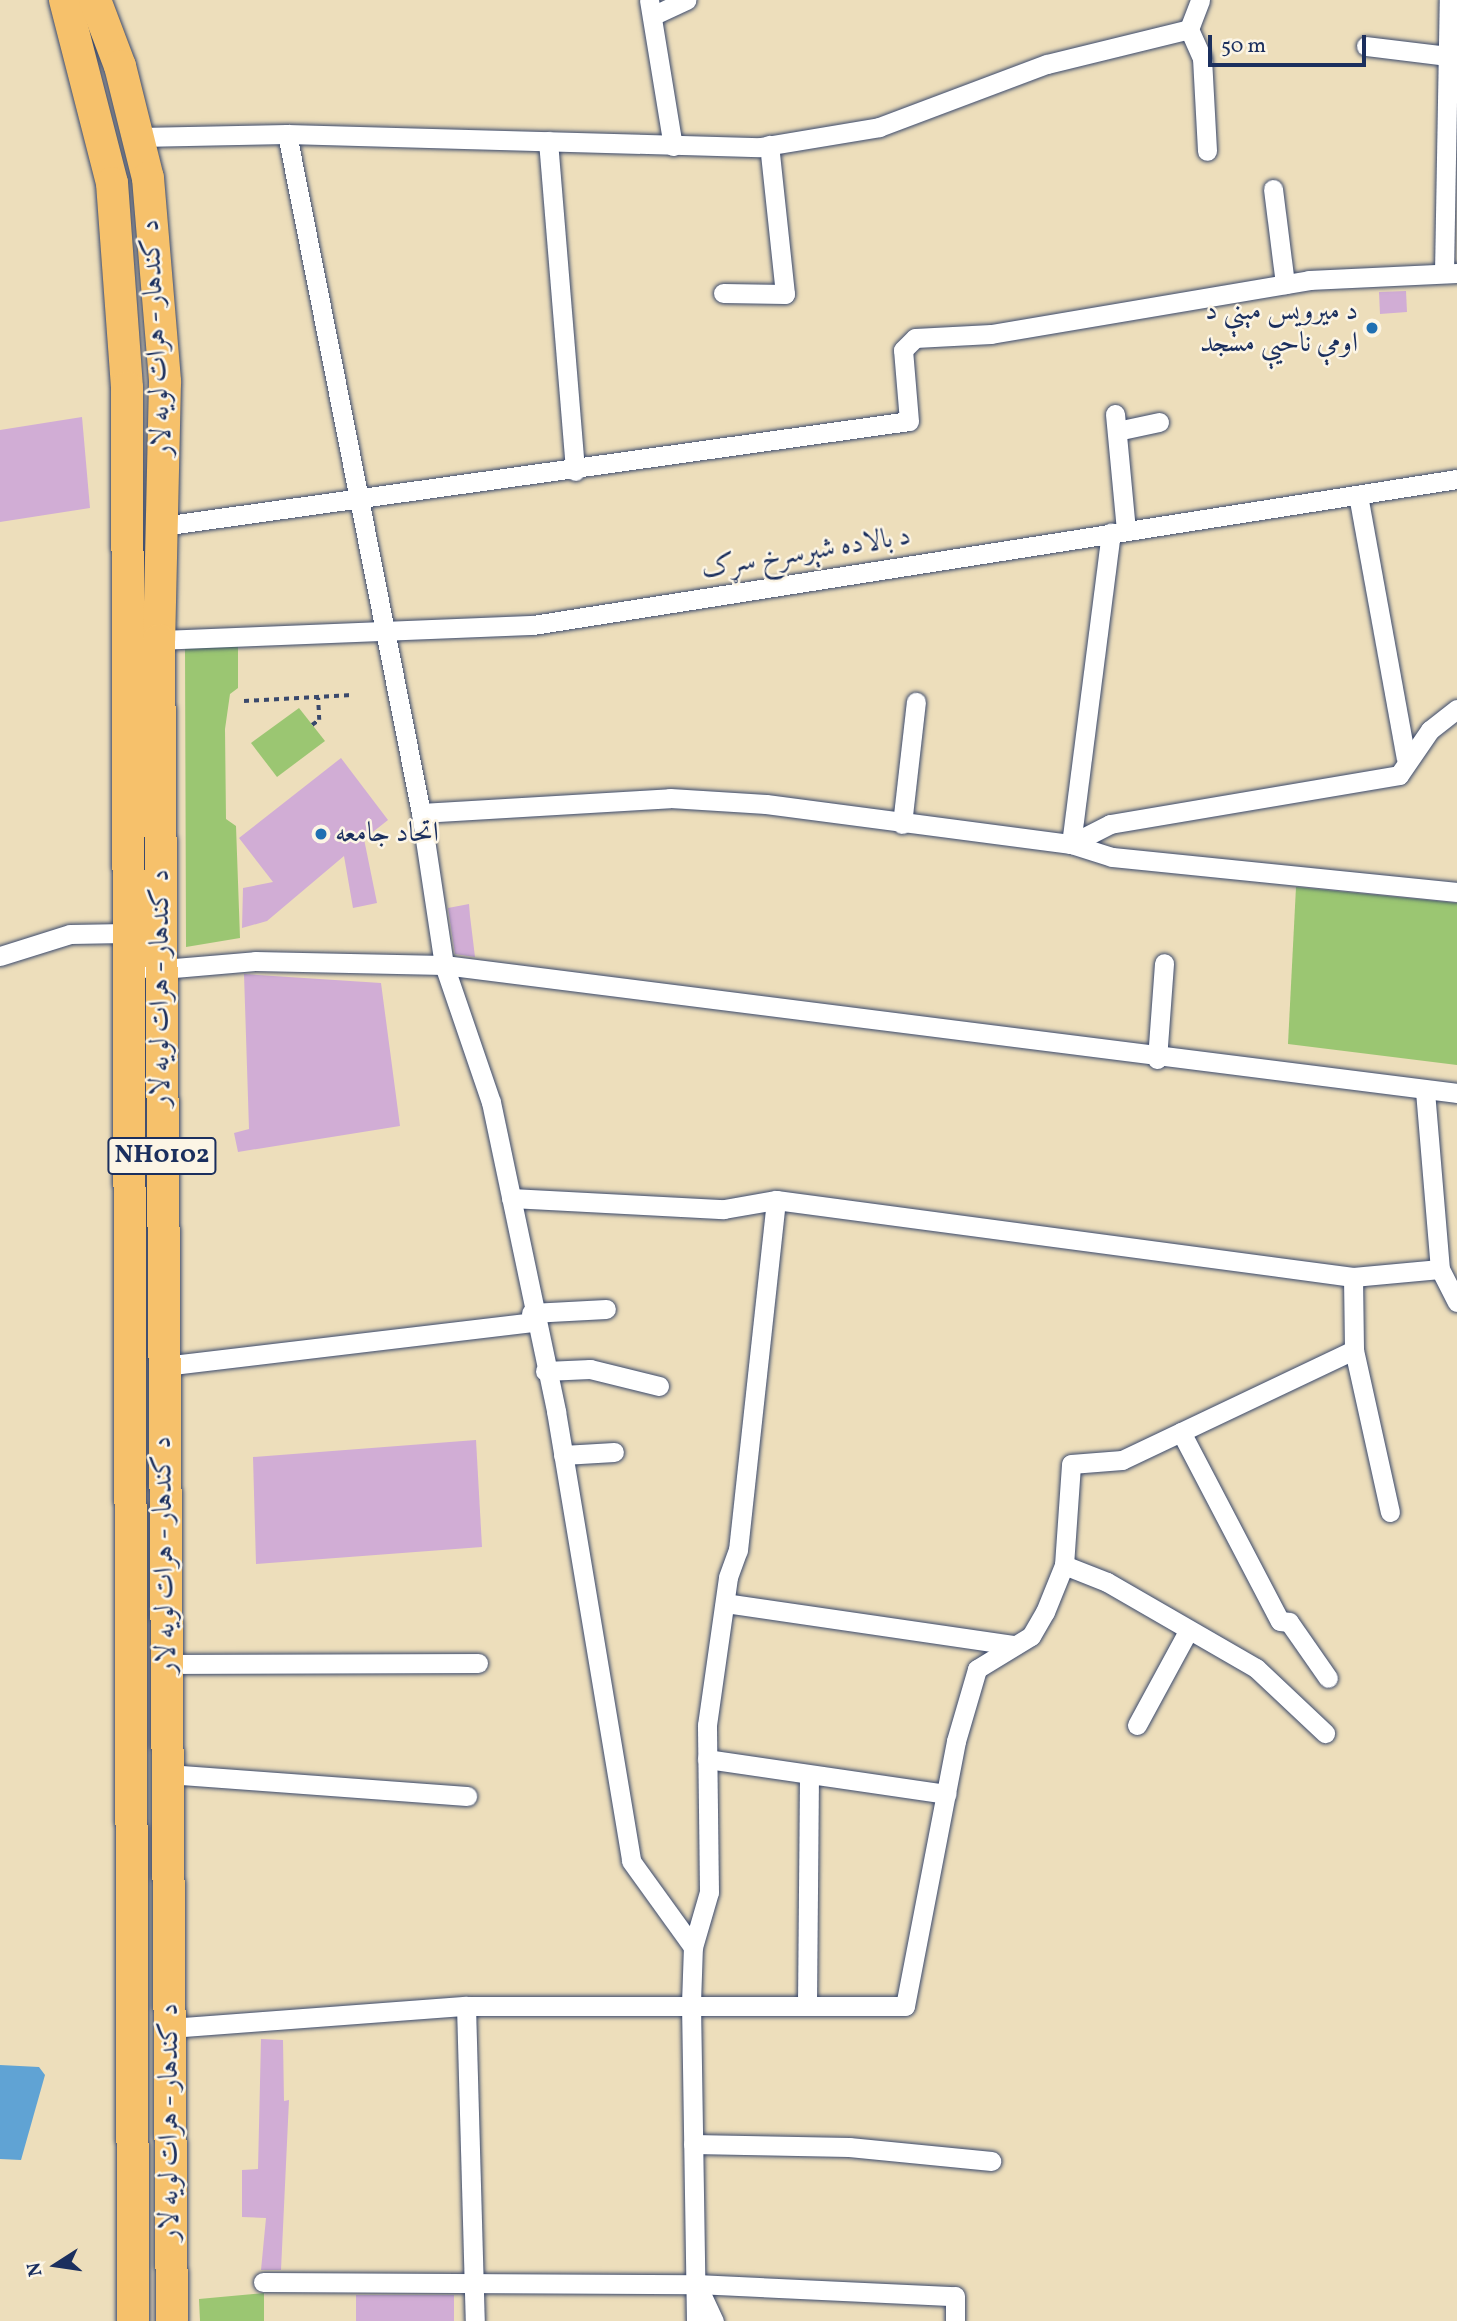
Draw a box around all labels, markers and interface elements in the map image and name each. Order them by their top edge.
scale bar [1212,21,1370,65]
text: 50 m [1221,32,1266,61]
street label: د کندهار - هرات لويه لار [134,218,180,458]
place label: د ميرویس مېنې د اومې ناحيې مسجد [1200,295,1358,361]
marker: د ميرویس مېنې د اومې ناحيې مسجد [1364,320,1380,336]
street label: د بالاده شېرسرخ سړک [699,520,913,586]
place label: اتحاد جامعه [335,817,439,851]
marker: اتحاد جامعه [313,826,329,842]
street label: د کندهار - هرات لويه لار [144,869,178,1107]
road number: NH0102 [106,1134,218,1178]
street label: د کندهار - هرات لويه لار [146,1436,184,1674]
street label: د کندهار - هرات لويه لار [153,2003,187,2241]
north arrow [21,2230,91,2300]
text: N [21,2260,50,2279]

